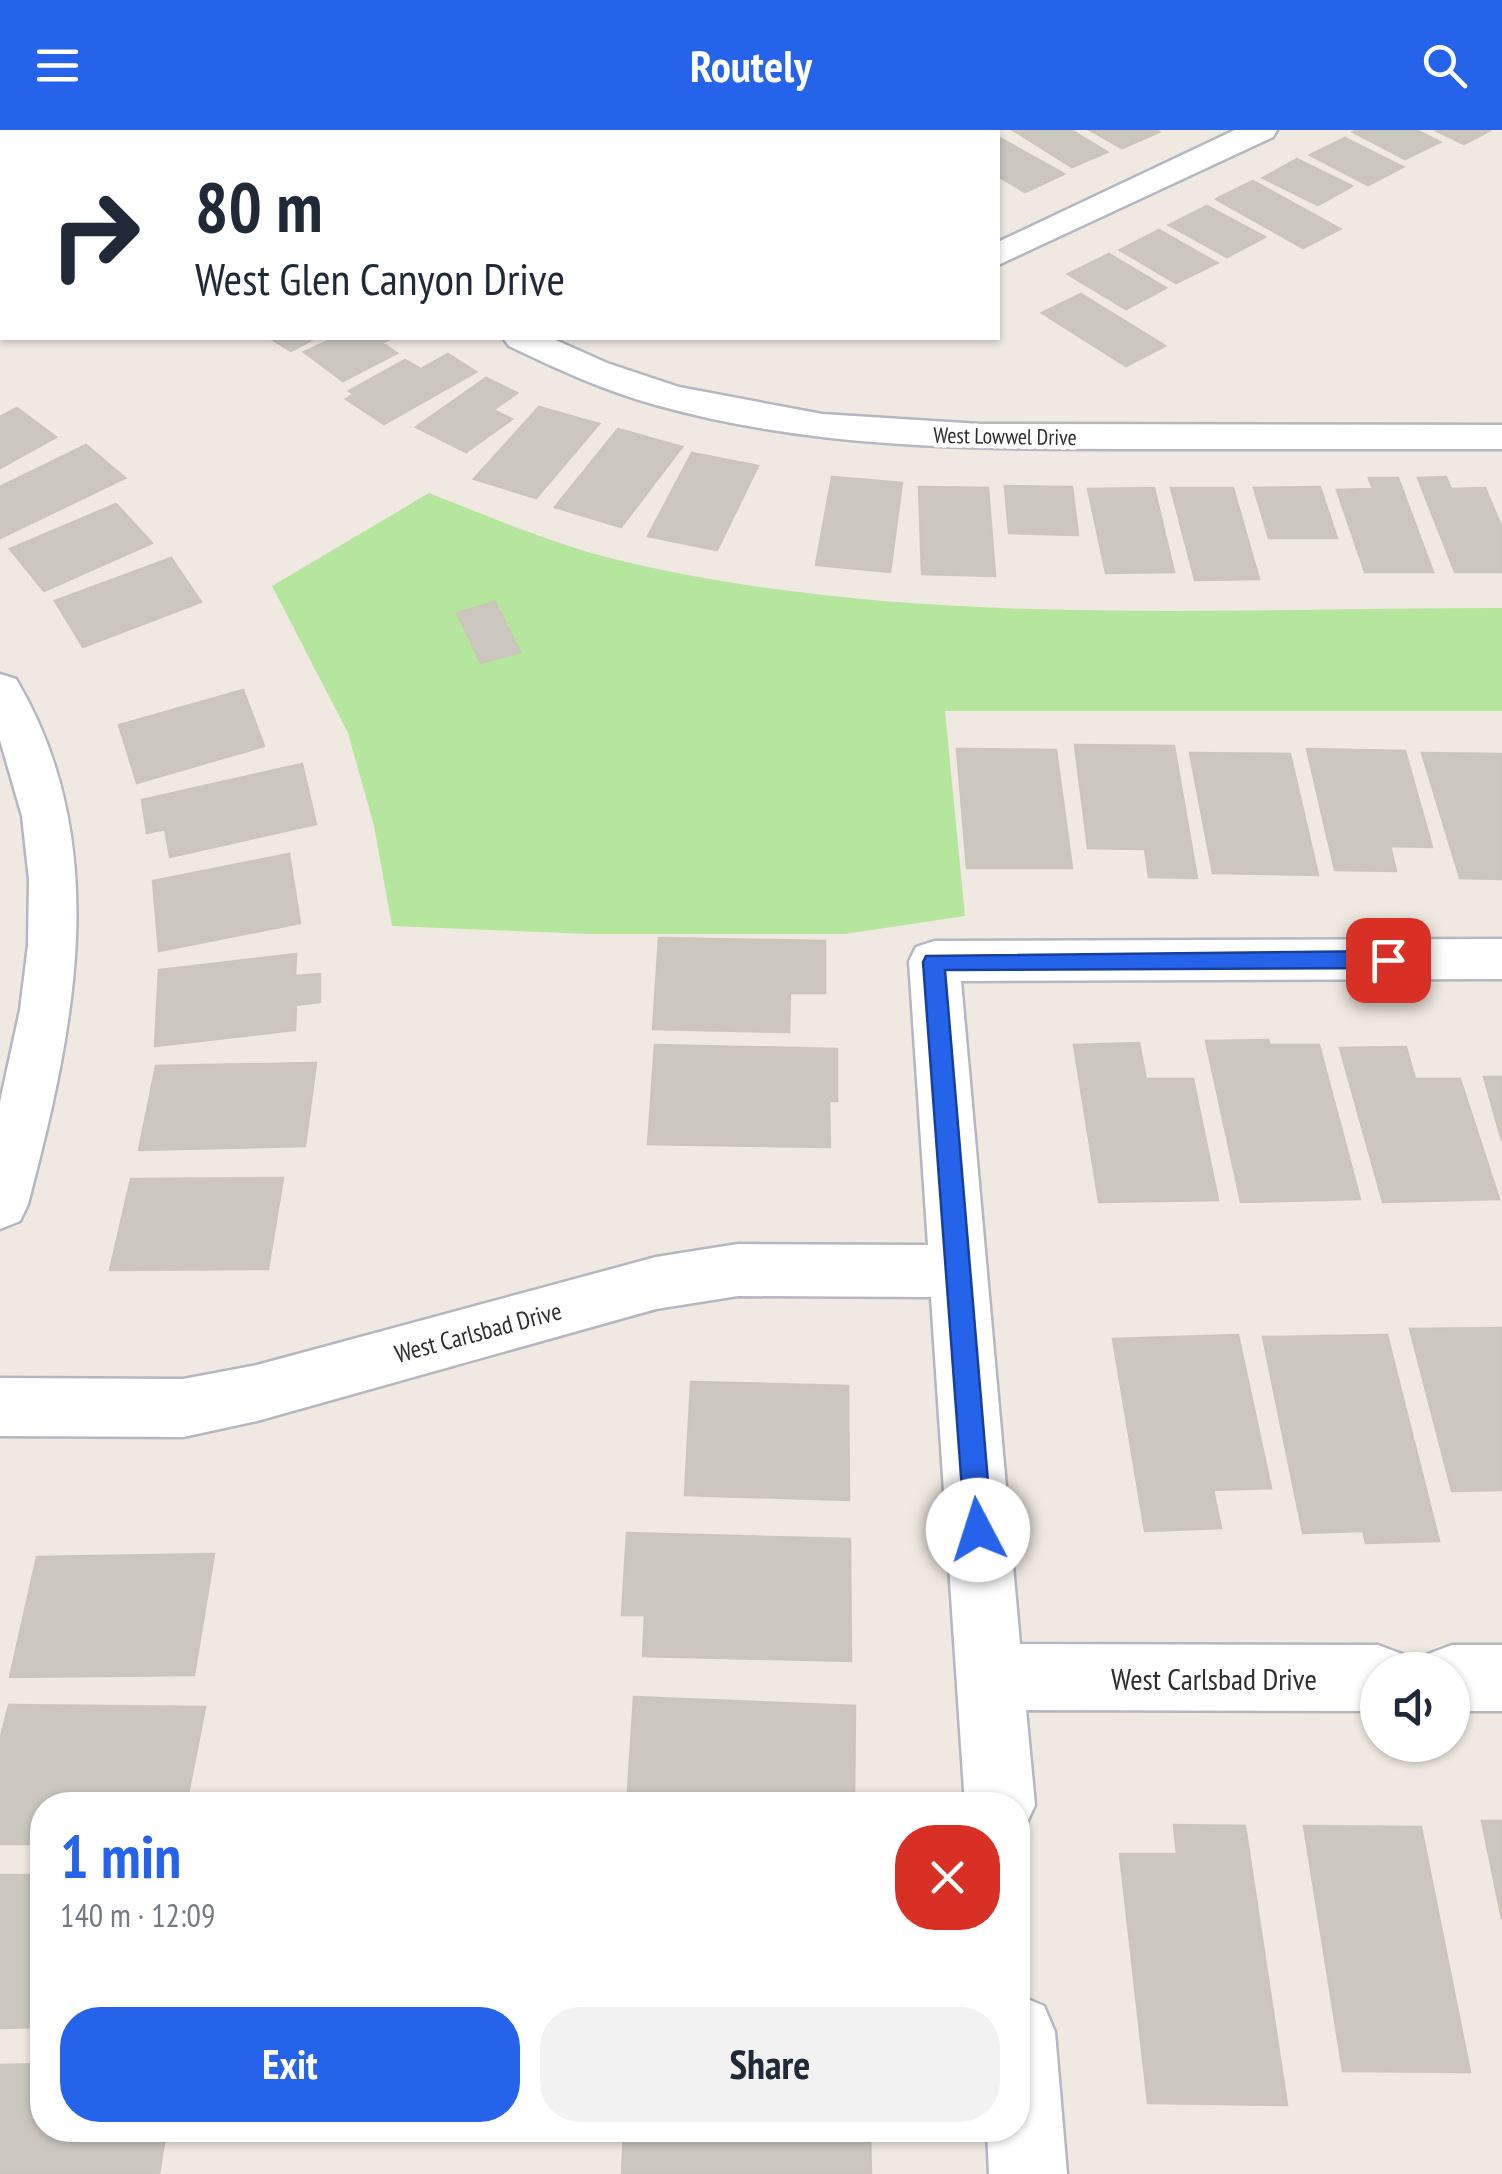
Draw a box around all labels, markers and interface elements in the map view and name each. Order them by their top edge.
text: Routely [690,36,812,94]
icon: menu [30,38,85,93]
icon: search [1417,38,1472,93]
text: 80 m [195,161,323,251]
icon: right [30,170,160,300]
text: West Glen Canyon Drive [195,249,565,307]
street label: West Lowwel Drive [933,421,1077,451]
pin [1346,918,1431,1003]
icon: arrive [1361,933,1416,988]
street label: West Carlsbad Drive [391,1294,565,1370]
position arrow [926,1478,1030,1582]
map controls [1360,1652,1470,1762]
button: sound [1360,1652,1470,1762]
street label: West Carlsbad Drive [1111,1659,1317,1698]
text: 1 min [60,1817,181,1895]
button: close [895,1825,1000,1930]
text: 140 m · 12:09 [60,1894,215,1936]
button: Exit [60,2007,520,2122]
button: Share [540,2007,1000,2122]

